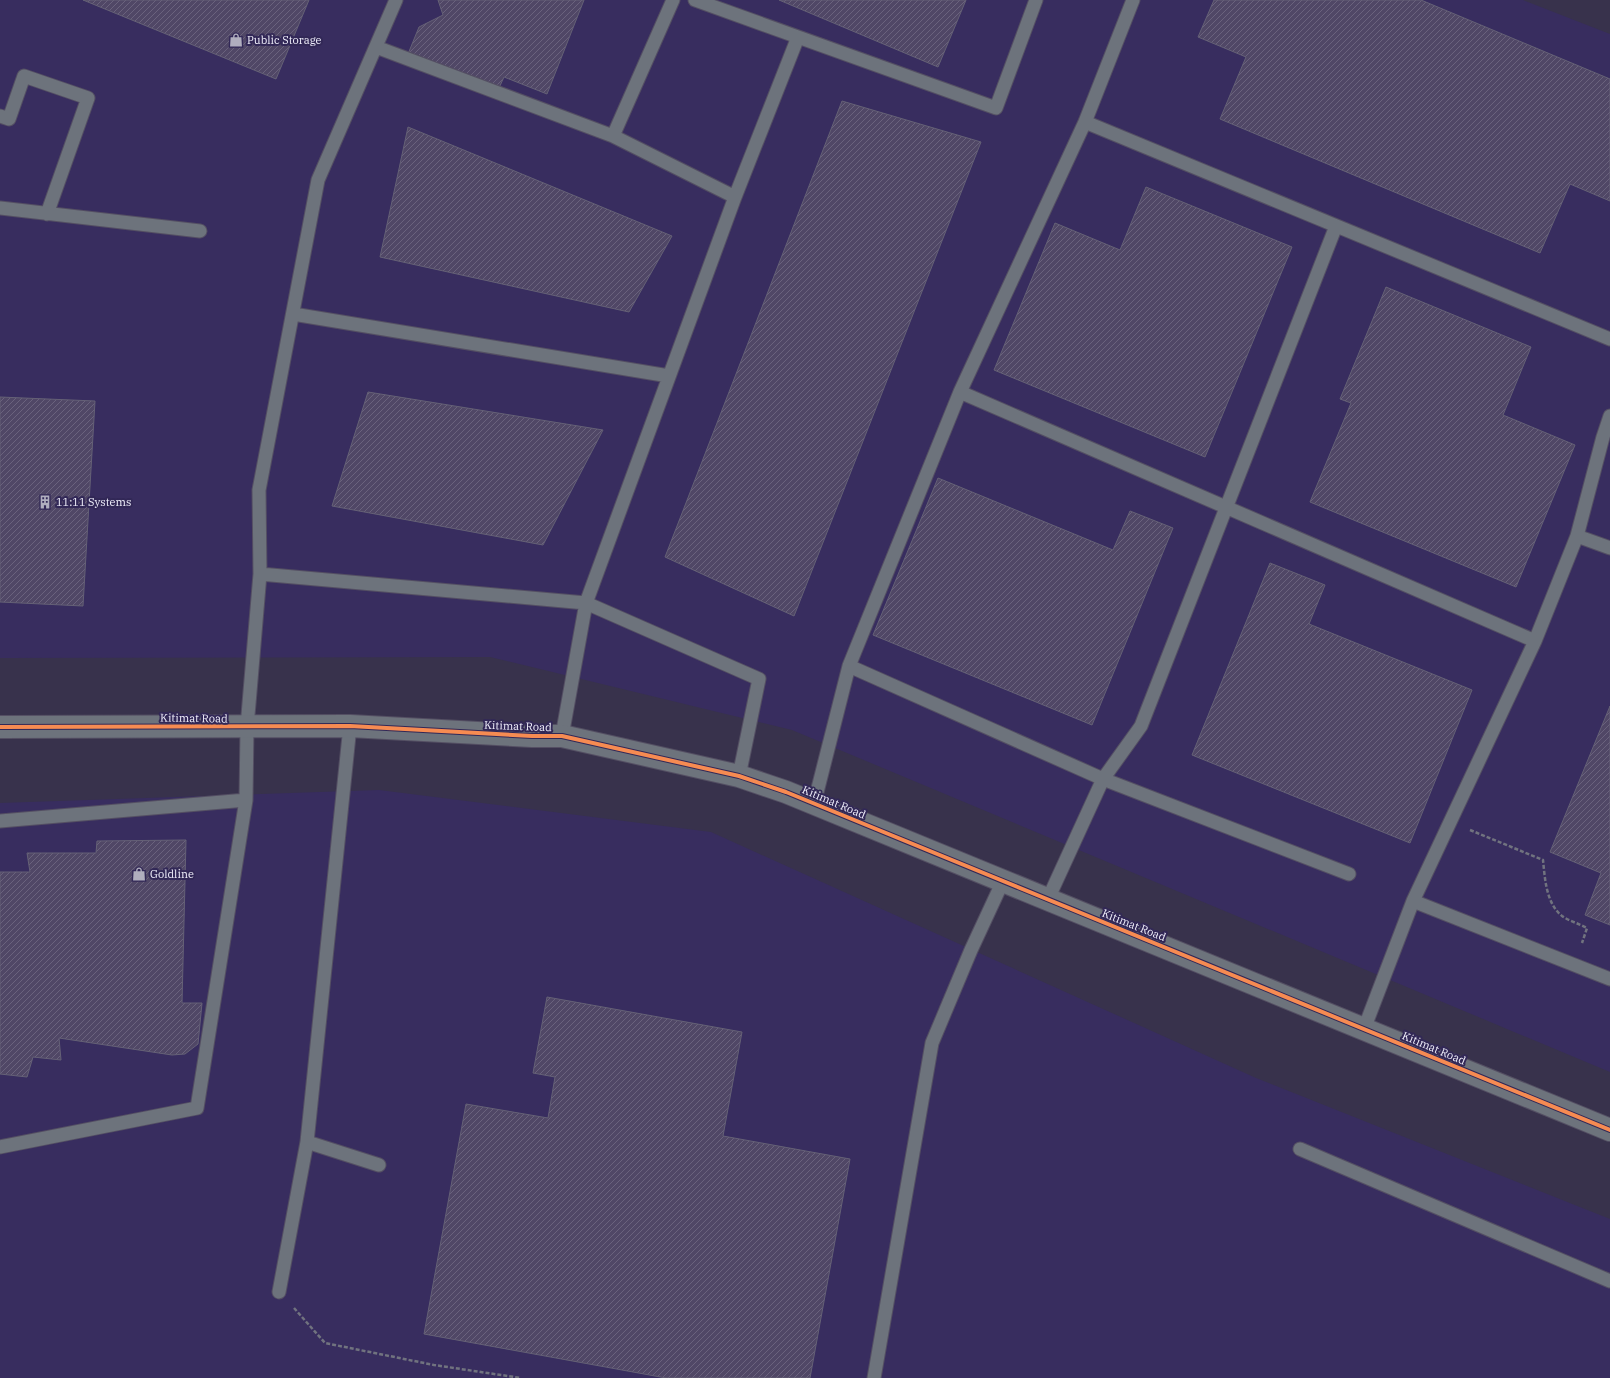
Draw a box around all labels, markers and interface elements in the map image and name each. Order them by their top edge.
shop icon: Public Storage [228,32,244,48]
place label: Public Storage [247,33,322,47]
building icon: 11:11 Systems [37,494,53,510]
place label: 11:11 Systems [56,495,131,509]
street label: Kitimat Road [160,710,228,726]
street label: Kitimat Road [484,718,552,734]
street label: Kitimat Road [800,782,868,822]
shop icon: Goldline [131,866,147,882]
place label: Goldline [150,867,194,881]
street label: Kitimat Road [1100,906,1168,944]
street label: Kitimat Road [1400,1028,1468,1068]

